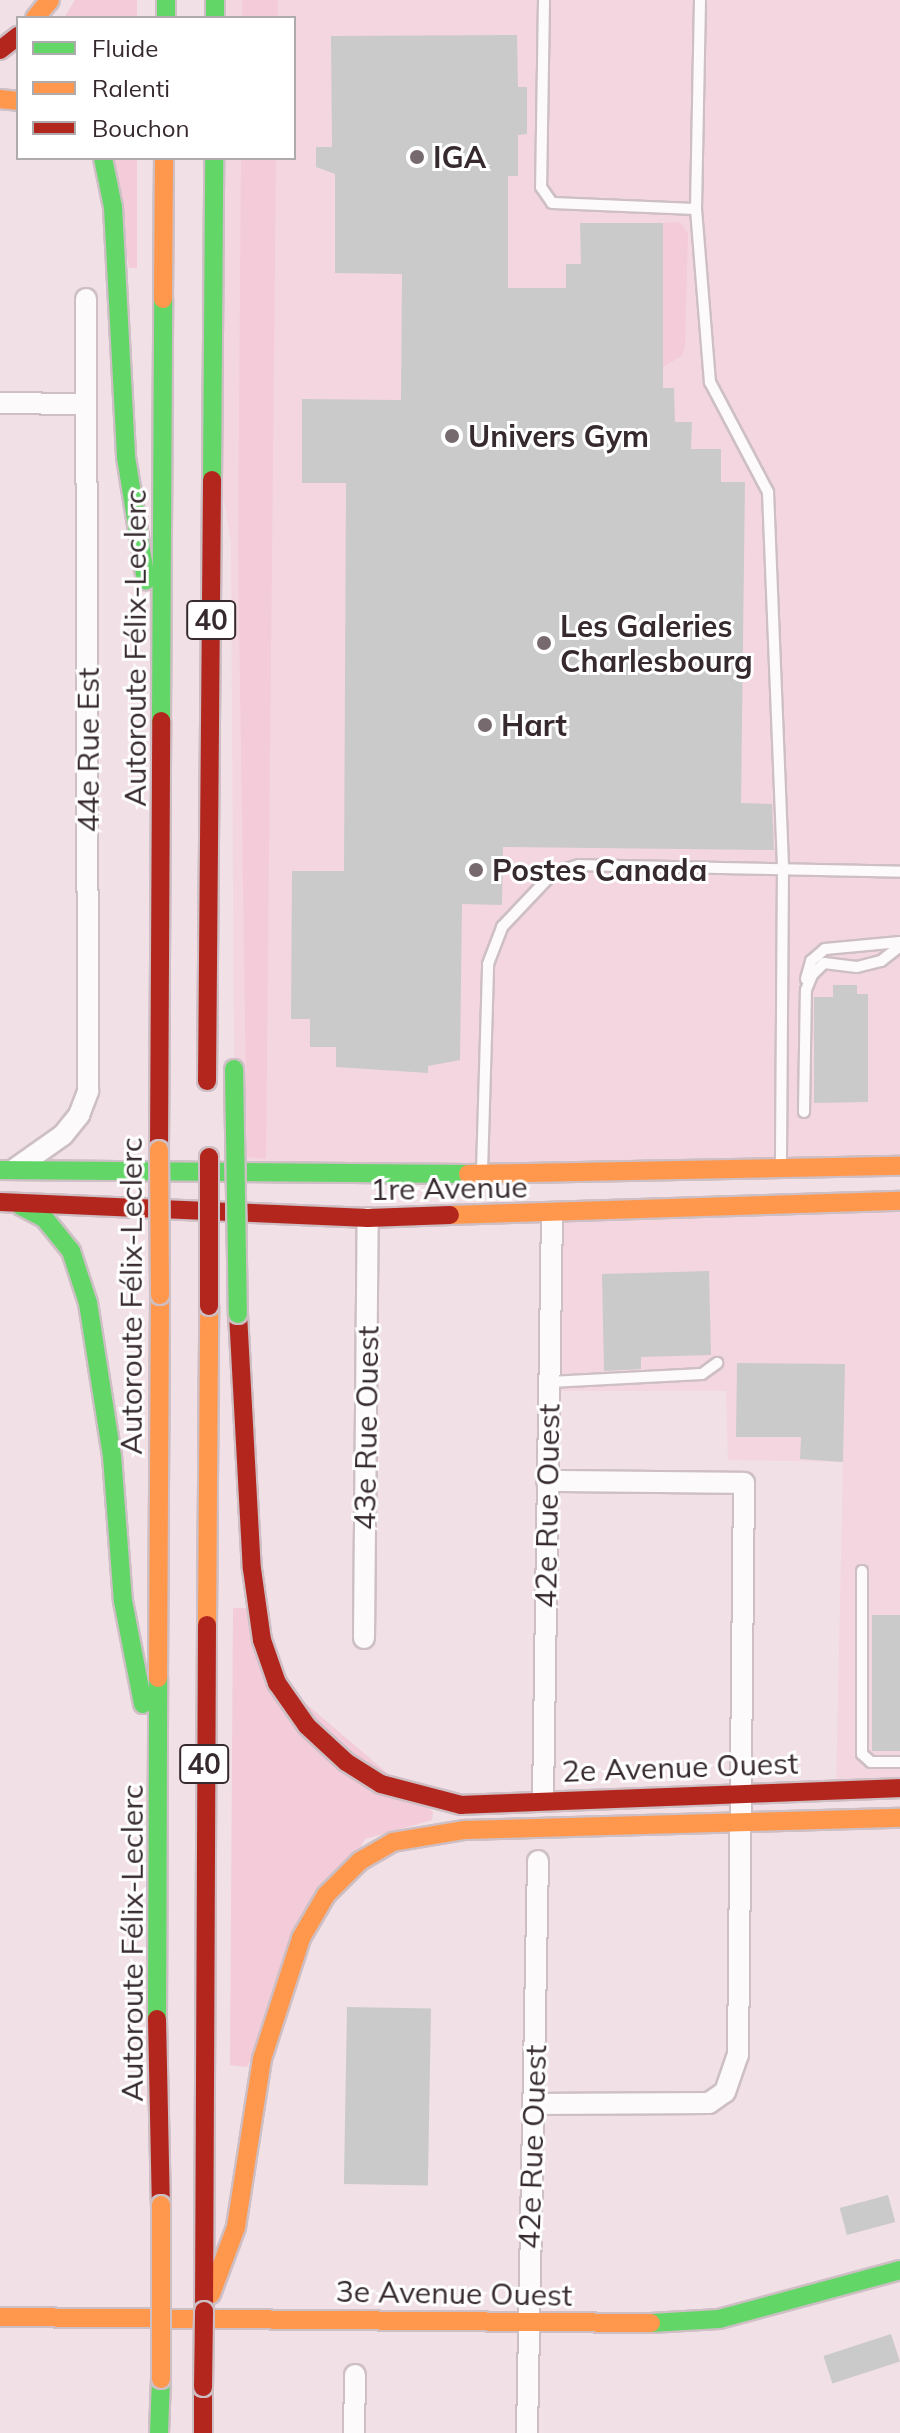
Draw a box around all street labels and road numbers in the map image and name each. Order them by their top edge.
street label: Autoroute Félix-Leclerc [117,489,153,807]
road number: 40 [185,596,237,644]
street label: 44e Rue Est [70,667,106,833]
street label: Autoroute Félix-Leclerc [113,1137,149,1455]
street label: 1re Avenue [370,1169,528,1207]
street label: 43e Rue Ouest [346,1326,386,1530]
street label: 42e Rue Ouest [527,1404,567,1608]
road number: 40 [178,1740,230,1788]
street label: 2e Avenue Ouest [561,1745,799,1789]
street label: Autoroute Félix-Leclerc [114,1784,150,2102]
street label: 42e Rue Ouest [510,2044,554,2250]
street label: 3e Avenue Ouest [335,2273,573,2313]

